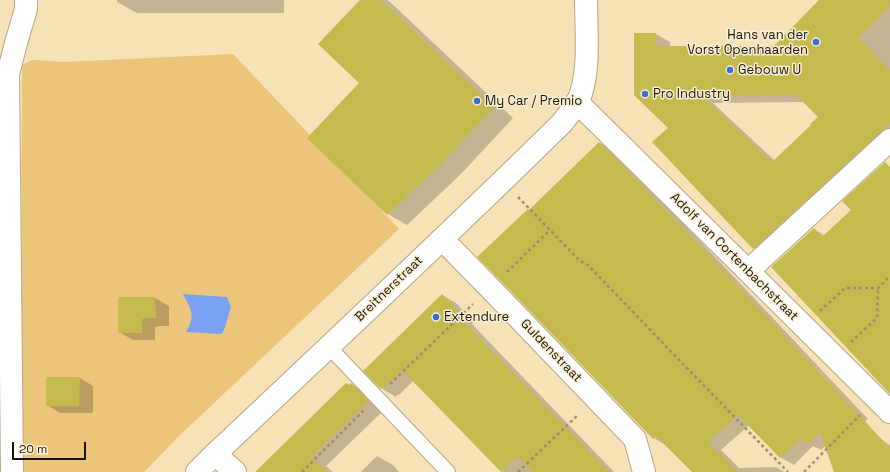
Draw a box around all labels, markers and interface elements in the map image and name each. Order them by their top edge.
place label: Hans van der Vorst Openhaarden [687,27,808,58]
marker: Hans van der Vorst Openhaarden [811,37,821,47]
place label: Gebouw U [738,62,801,78]
marker: Gebouw U [725,65,735,75]
place label: Pro Industry [653,86,730,102]
marker: Pro Industry [640,89,650,99]
place label: My Car / Premio [485,93,582,109]
marker: My Car / Premio [472,96,482,106]
street label: Adolf van Cortenbachstraat [667,190,801,324]
street label: Breitnerstraat [352,253,426,325]
place label: Extendure [444,309,509,325]
marker: Extendure [431,312,441,322]
street label: Guldenstraat [517,316,585,386]
scale bar [14,434,88,460]
text: 20 m [19,441,47,457]

